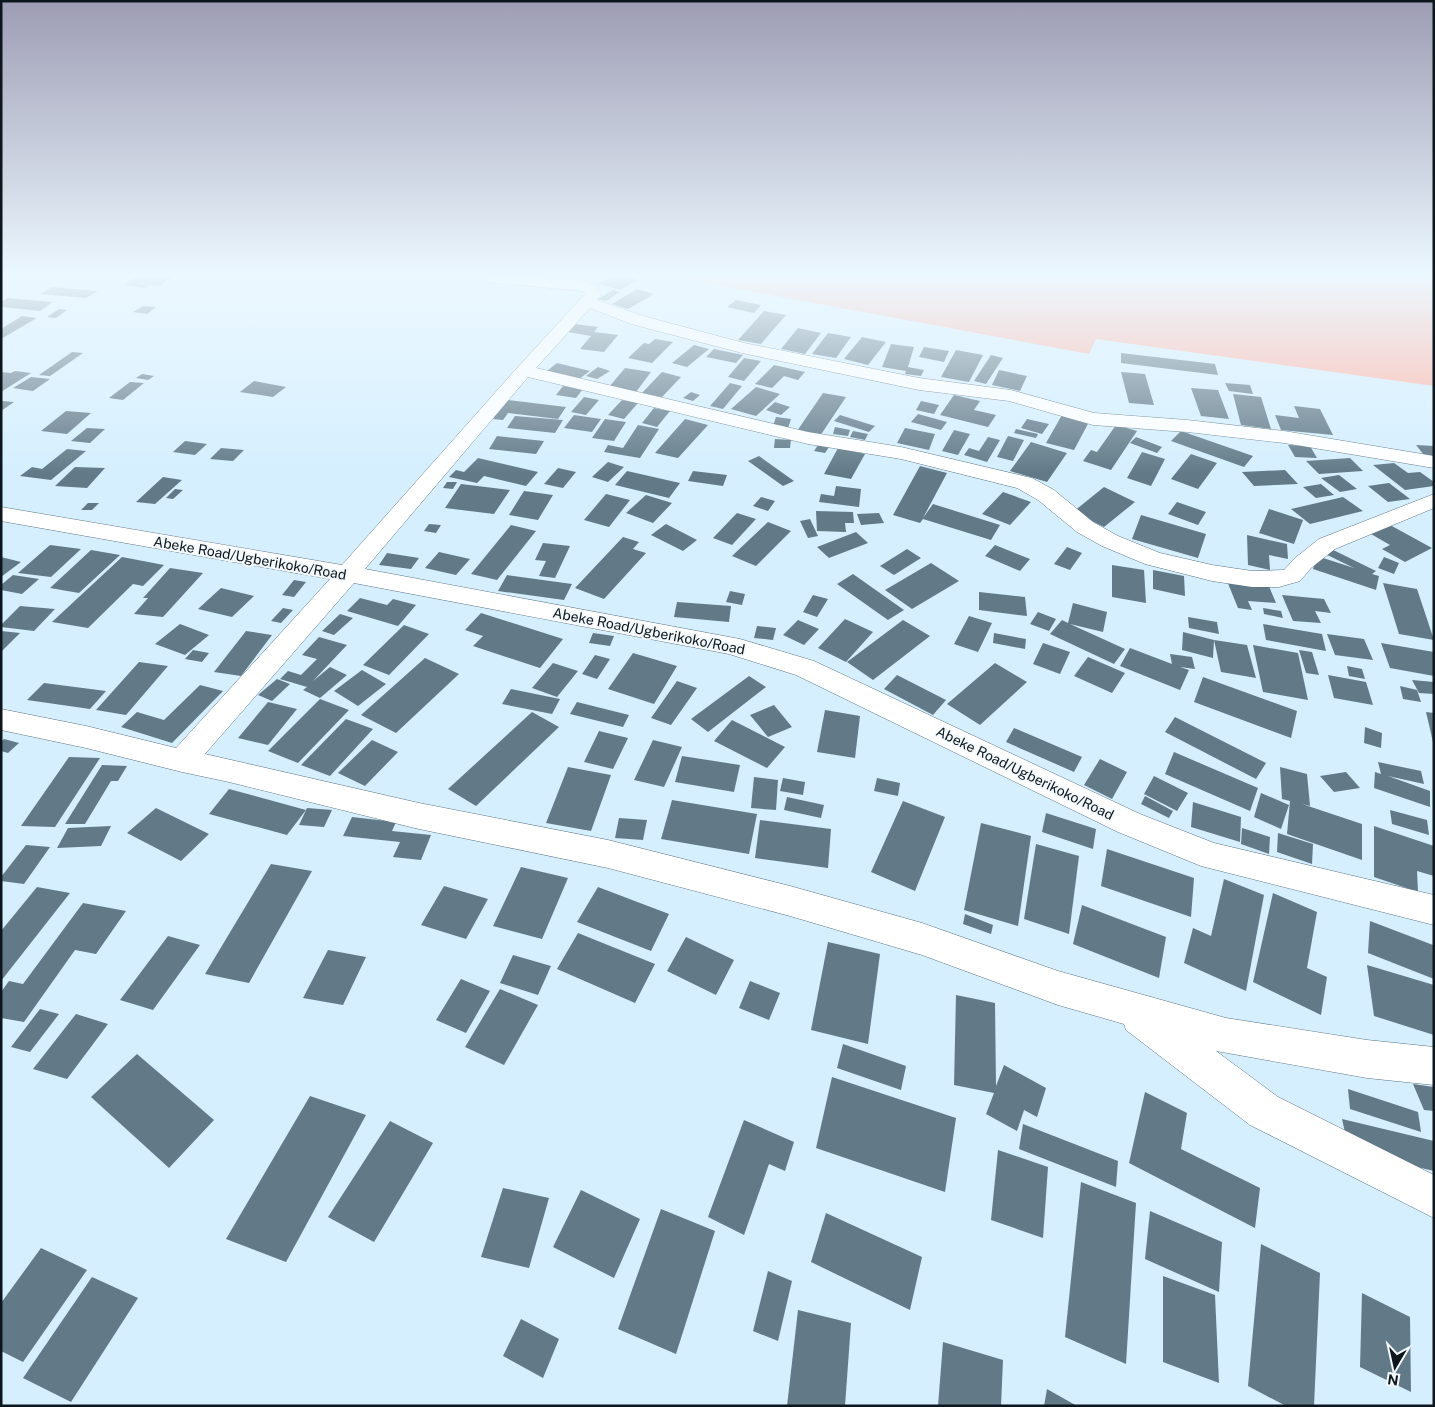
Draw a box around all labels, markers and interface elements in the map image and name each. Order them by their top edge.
street label: Abeke Road/Ugberikoko/Road [152,533,348,583]
street label: Abeke Road/Ugberikoko/Road [552,604,746,658]
street label: Abeke Road/Ugberikoko/Road [934,723,1116,823]
north arrow [1370,1342,1420,1392]
text: N [1386,1371,1400,1389]

